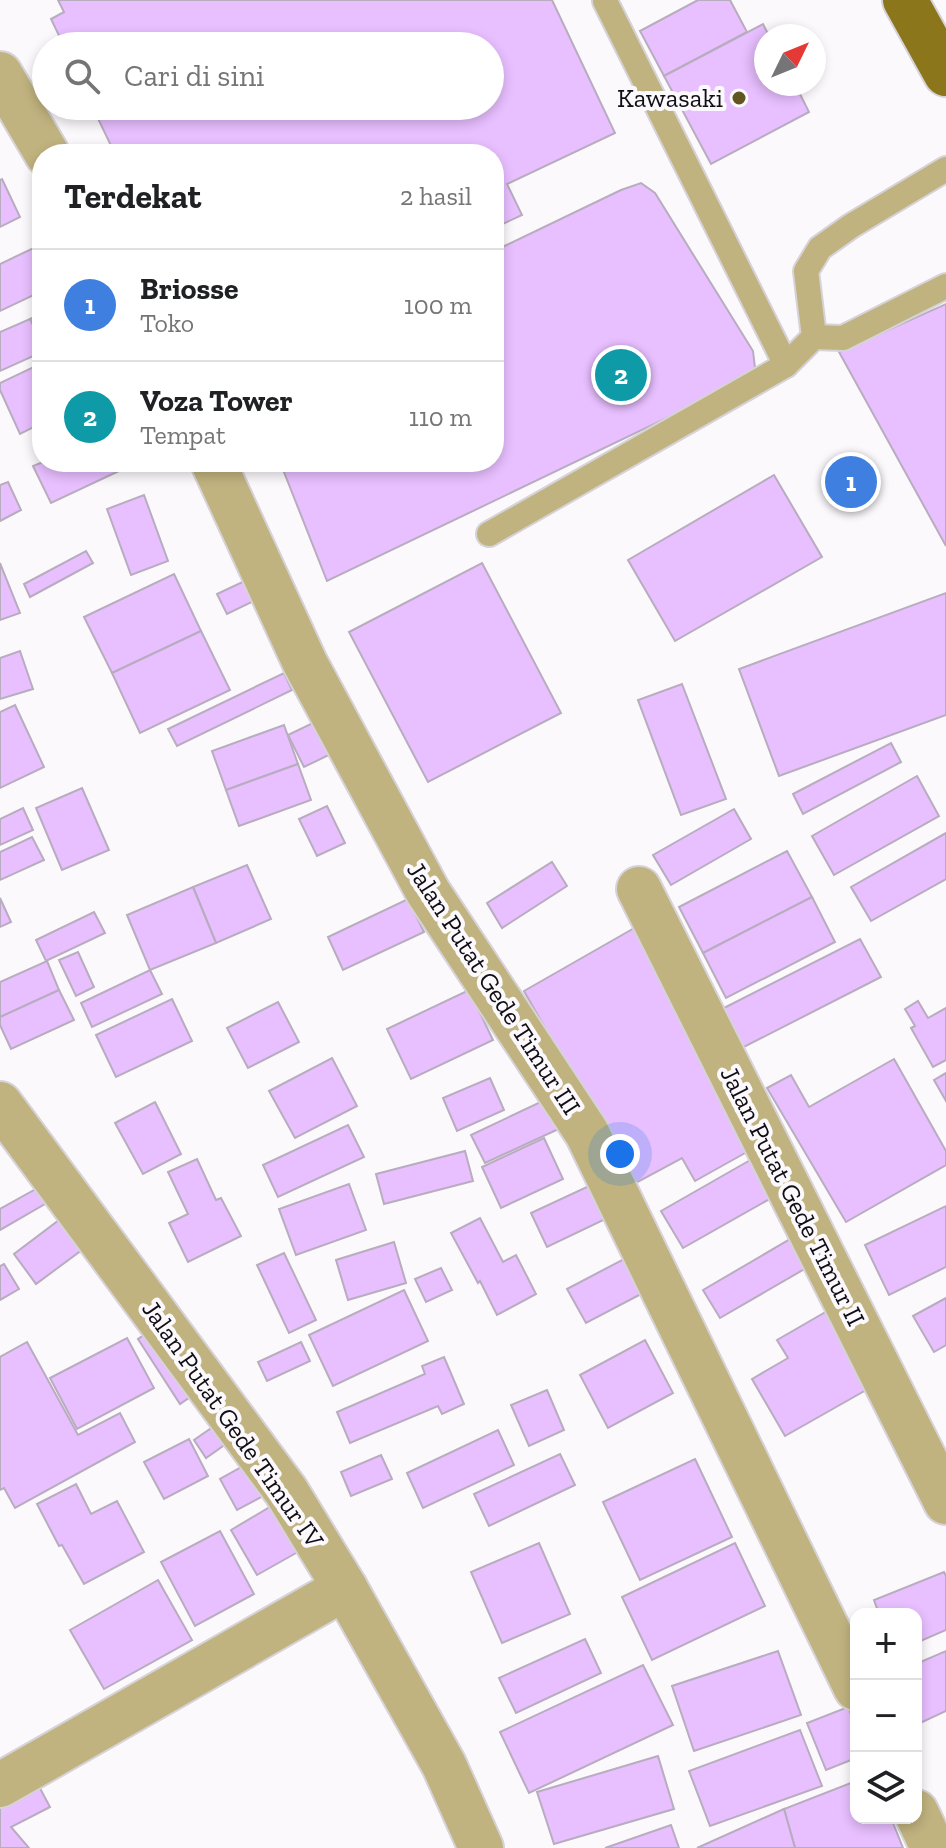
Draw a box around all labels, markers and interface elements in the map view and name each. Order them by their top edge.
north arrow [754,24,826,96]
search box [32,32,504,120]
icon: search [60,54,104,98]
text: Cari di sini [124,58,265,94]
place label: Kawasaki [617,82,723,114]
marker: Kawasaki [730,89,748,107]
text: Terdekat [64,176,201,217]
text: 2 hasil [400,180,472,212]
text: Briosse [140,271,239,307]
text: 1 [85,289,95,321]
text: 100 m [404,289,472,321]
text: Toko [140,307,194,339]
pin: 2 [595,345,647,405]
text: Voza Tower [140,383,293,419]
text: 2 [83,401,97,433]
text: 110 m [409,401,472,433]
text: Tempat [140,419,226,451]
pin: 1 [825,452,877,512]
street label: Jalan Putat Gede Timur III [400,855,588,1121]
street label: Jalan Putat Gede Timur II [714,1061,872,1331]
your location [600,1134,640,1174]
street label: Jalan Putat Gede Timur IV [135,1294,331,1554]
map controls [850,1608,922,1824]
button: + [850,1608,922,1680]
button: − [850,1680,922,1752]
button: layers [850,1752,922,1824]

